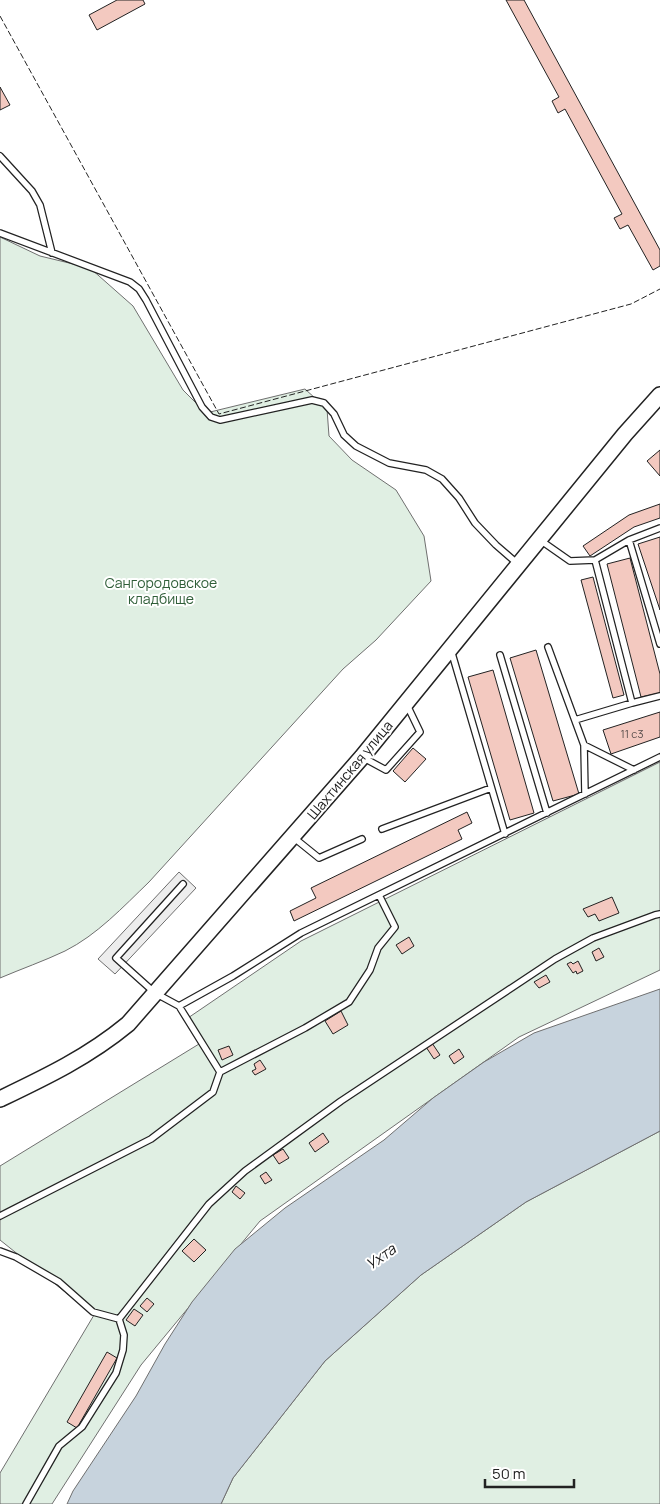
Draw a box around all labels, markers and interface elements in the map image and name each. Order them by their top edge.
park label: Сангородовское кладбище [105,573,217,608]
street label: Шахтинская улица [303,716,397,823]
house number: 11 с3 [621,726,643,741]
water label: Ухта [361,1238,401,1275]
scale bar [485,1456,574,1488]
text: 50 m [492,1463,526,1484]

